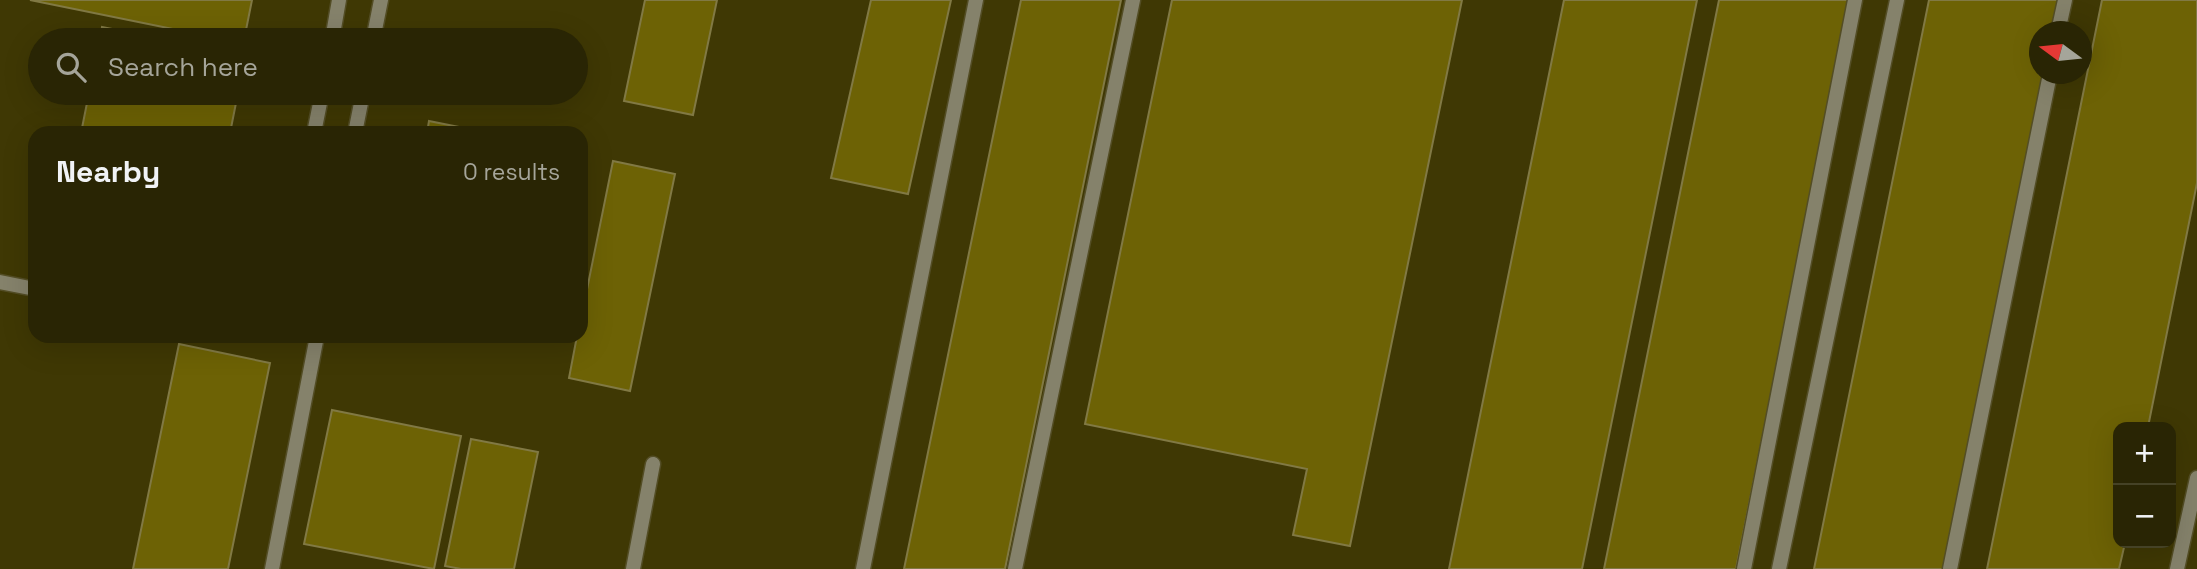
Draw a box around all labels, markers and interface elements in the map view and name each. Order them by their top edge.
north arrow [2029,21,2092,84]
search box [28,28,588,105]
icon: search [52,48,90,86]
text: Search here [108,50,258,84]
text: Nearby [56,152,160,191]
text: 0 results [463,157,560,187]
map controls [2113,422,2176,548]
button: + [2113,422,2176,485]
button: − [2113,485,2176,548]

